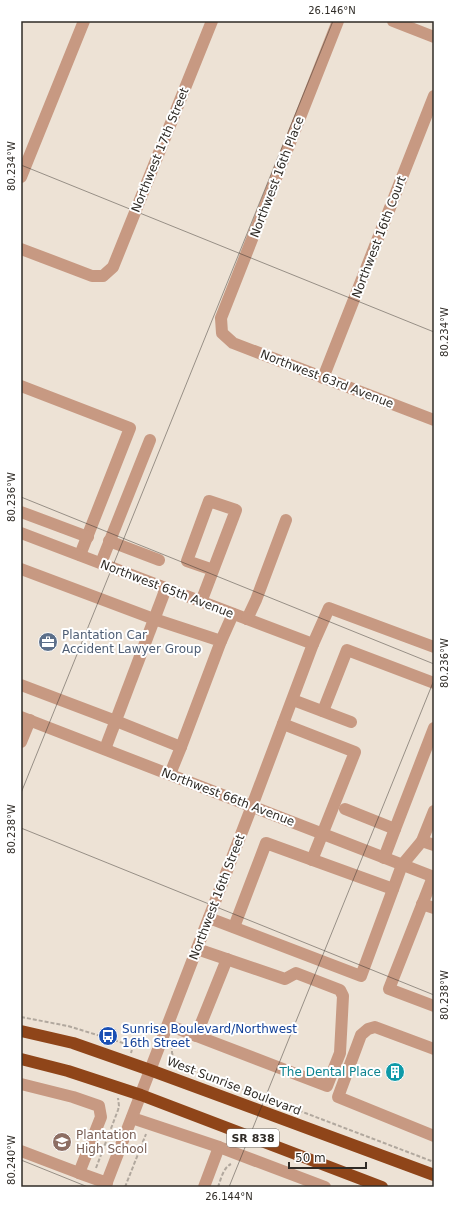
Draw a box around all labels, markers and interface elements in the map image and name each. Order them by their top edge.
text: 26.146°N [308,5,356,16]
street label: Northwest 17th Street [129,85,192,214]
street label: Northwest 16th Place [247,114,307,240]
text: 80.234°W [6,141,17,191]
street label: Northwest 16th Court [349,174,409,300]
text: 80.234°W [439,307,450,357]
street label: Northwest 63rd Avenue [258,347,396,411]
text: 80.236°W [6,472,17,522]
street label: Northwest 65th Avenue [98,557,236,621]
place label: Plantation Car Accident Lawyer Group [62,628,201,656]
office icon: Plantation Car Accident Lawyer Group [37,631,59,653]
text: 80.236°W [439,638,450,688]
street label: Northwest 66th Avenue [159,765,297,829]
text: 80.238°W [6,804,17,854]
street label: Northwest 16th Street [187,832,248,962]
text: 80.238°W [439,970,450,1020]
place label: Sunrise Boulevard/Northwest 16th Street [122,1022,297,1050]
bus stop icon: Sunrise Boulevard/Northwest 16th Street [97,1025,119,1047]
street label: West Sunrise Boulevard [165,1054,303,1118]
building icon: The Dental Place [384,1061,406,1083]
place label: The Dental Place [279,1065,381,1079]
place label: Plantation High School [76,1128,147,1156]
road number: SR 838 [227,1129,279,1147]
school or university icon: Plantation High School [51,1131,73,1153]
text: 80.240°W [6,1135,17,1185]
scale bar [289,1144,366,1170]
text: 50 m [295,1151,326,1165]
text: 26.144°N [205,1191,253,1202]

